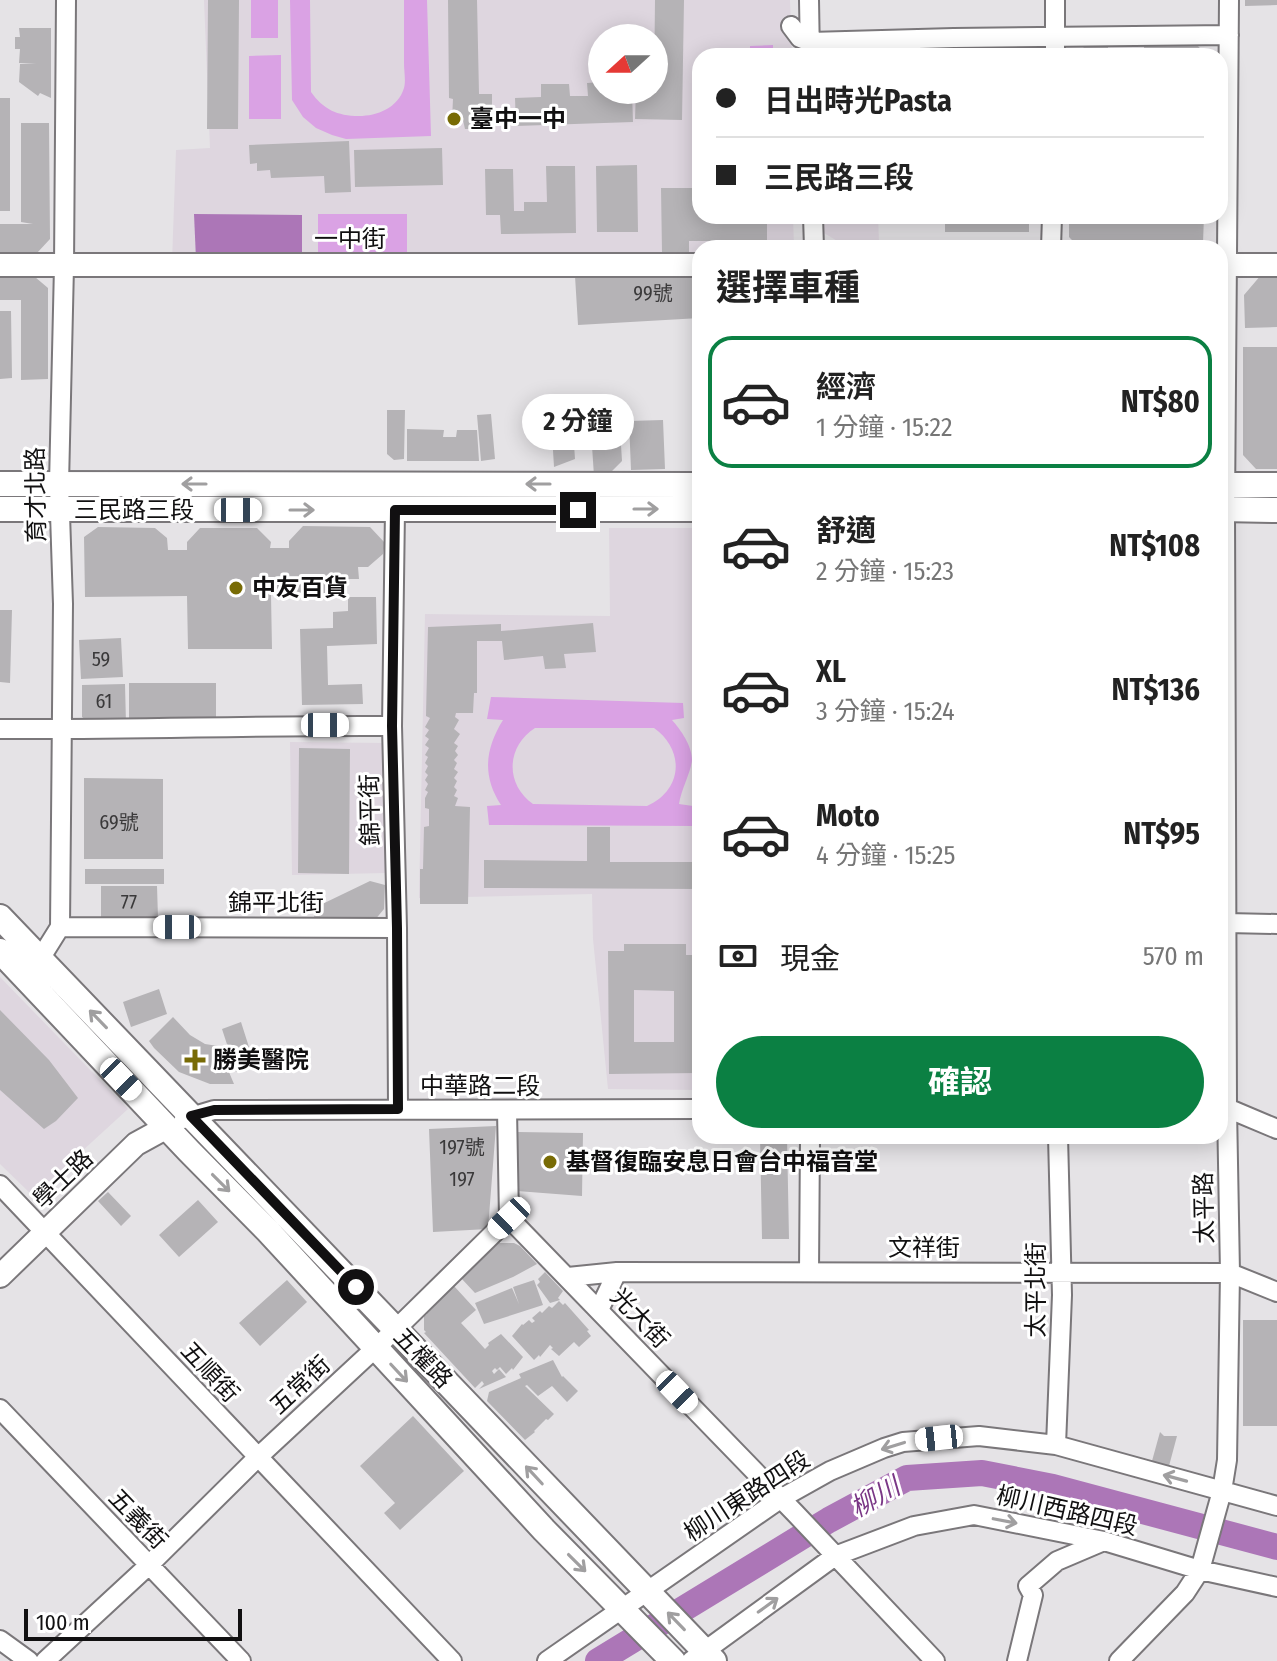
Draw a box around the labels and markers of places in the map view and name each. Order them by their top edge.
place label: 臺中一中 [470,105,566,133]
marker: 臺中一中 [445,110,463,128]
place label: 中友百貨 [252,574,348,602]
marker: 中友百貨 [227,579,245,597]
place label: 勝美醫院 [213,1046,309,1074]
marker: 勝美醫院 [184,1049,206,1071]
place label: 基督復臨安息日會台中福音堂 [566,1148,878,1176]
marker: 基督復臨安息日會台中福音堂 [541,1153,559,1171]

